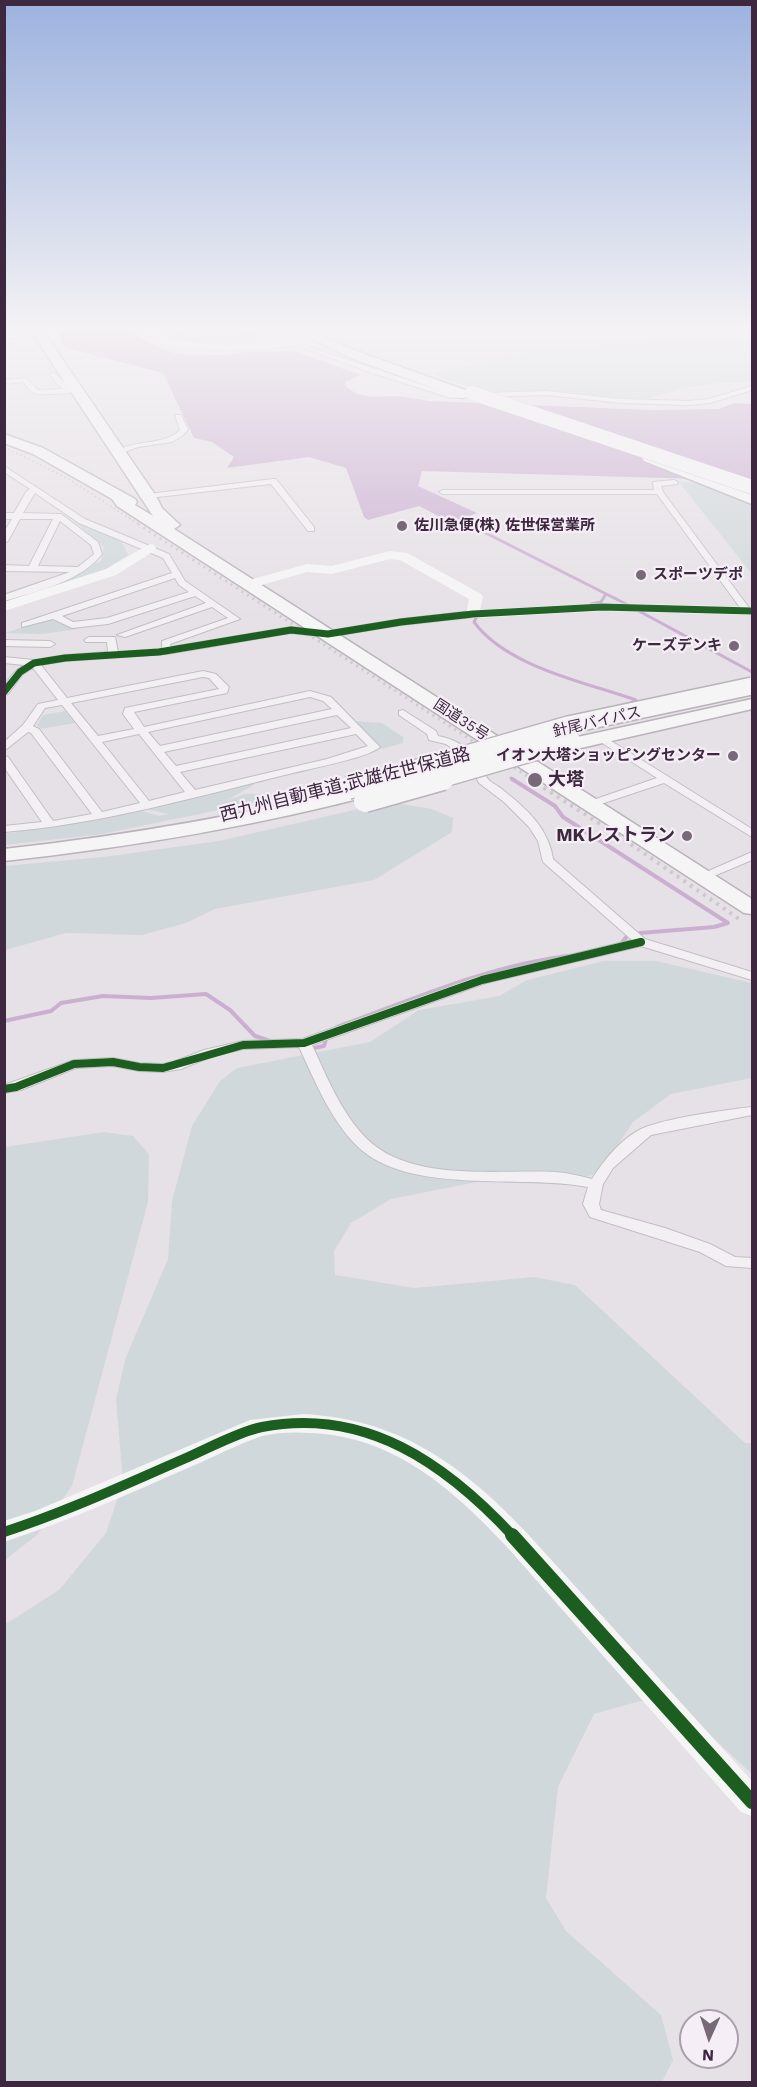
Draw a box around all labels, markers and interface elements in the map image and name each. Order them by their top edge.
place label: 佐川急便(株) 佐世保営業所 [414,517,595,535]
marker: 佐川急便(株) 佐世保営業所 [395,519,409,533]
place label: スポーツデポ [653,566,743,584]
marker: スポーツデポ [634,568,648,582]
place label: ケーズデンキ [632,637,722,655]
marker: ケーズデンキ [727,639,741,653]
street label: 国道35号 [430,695,492,745]
street label: 針尾バイパス [551,703,643,741]
street label: 西九州自動車道;武雄佐世保道路 [218,743,472,827]
place label: イオン大塔ショッピングセンター [496,747,721,765]
marker: イオン大塔ショッピングセンター [726,749,740,763]
place label: 大塔 [548,769,584,791]
marker: 大塔 [526,771,544,789]
place label: MKレストラン [556,825,675,847]
marker: MKレストラン [680,829,694,843]
north arrow [679,2009,739,2069]
text: N [702,2046,715,2065]

